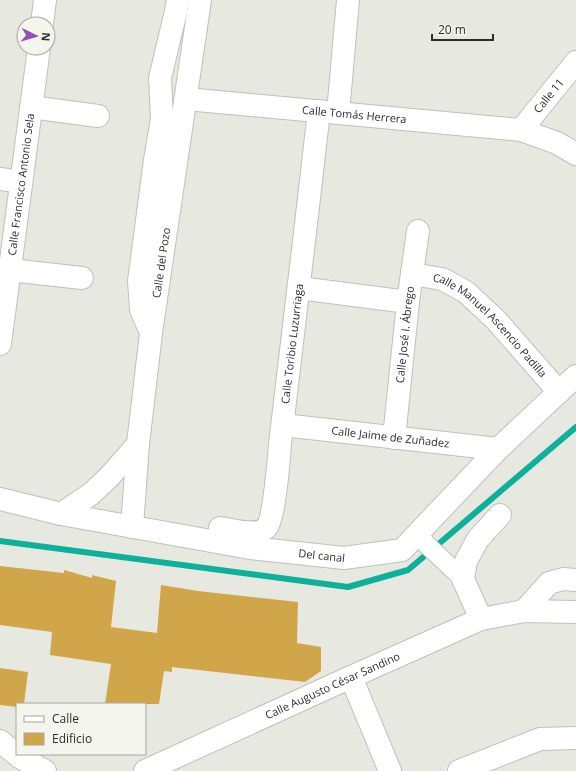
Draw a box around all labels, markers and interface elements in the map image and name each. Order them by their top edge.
north arrow [16,16,56,56]
scale bar [432,16,493,42]
text: 20 m [438,21,466,38]
text: N [39,32,54,42]
street label: Calle 11 [530,75,567,116]
street label: Calle Tomás Herrera [301,102,407,126]
street label: Calle Francisco Antonio Sela [4,112,37,256]
street label: Calle del Pozo [148,226,174,299]
street label: Calle Manuel Ascencio Padilla [432,270,551,380]
street label: Calle Toribio Luzurriaga [277,283,306,405]
street label: Calle José I. Ábrego [392,285,417,384]
street label: Calle Jaime de Zuñadez [331,422,450,451]
street label: Del canal [298,545,346,565]
street label: Calle Augusto César Sandino [262,648,402,722]
legend [16,703,146,755]
text: Calle [52,710,79,727]
text: Edificio [52,730,92,747]

